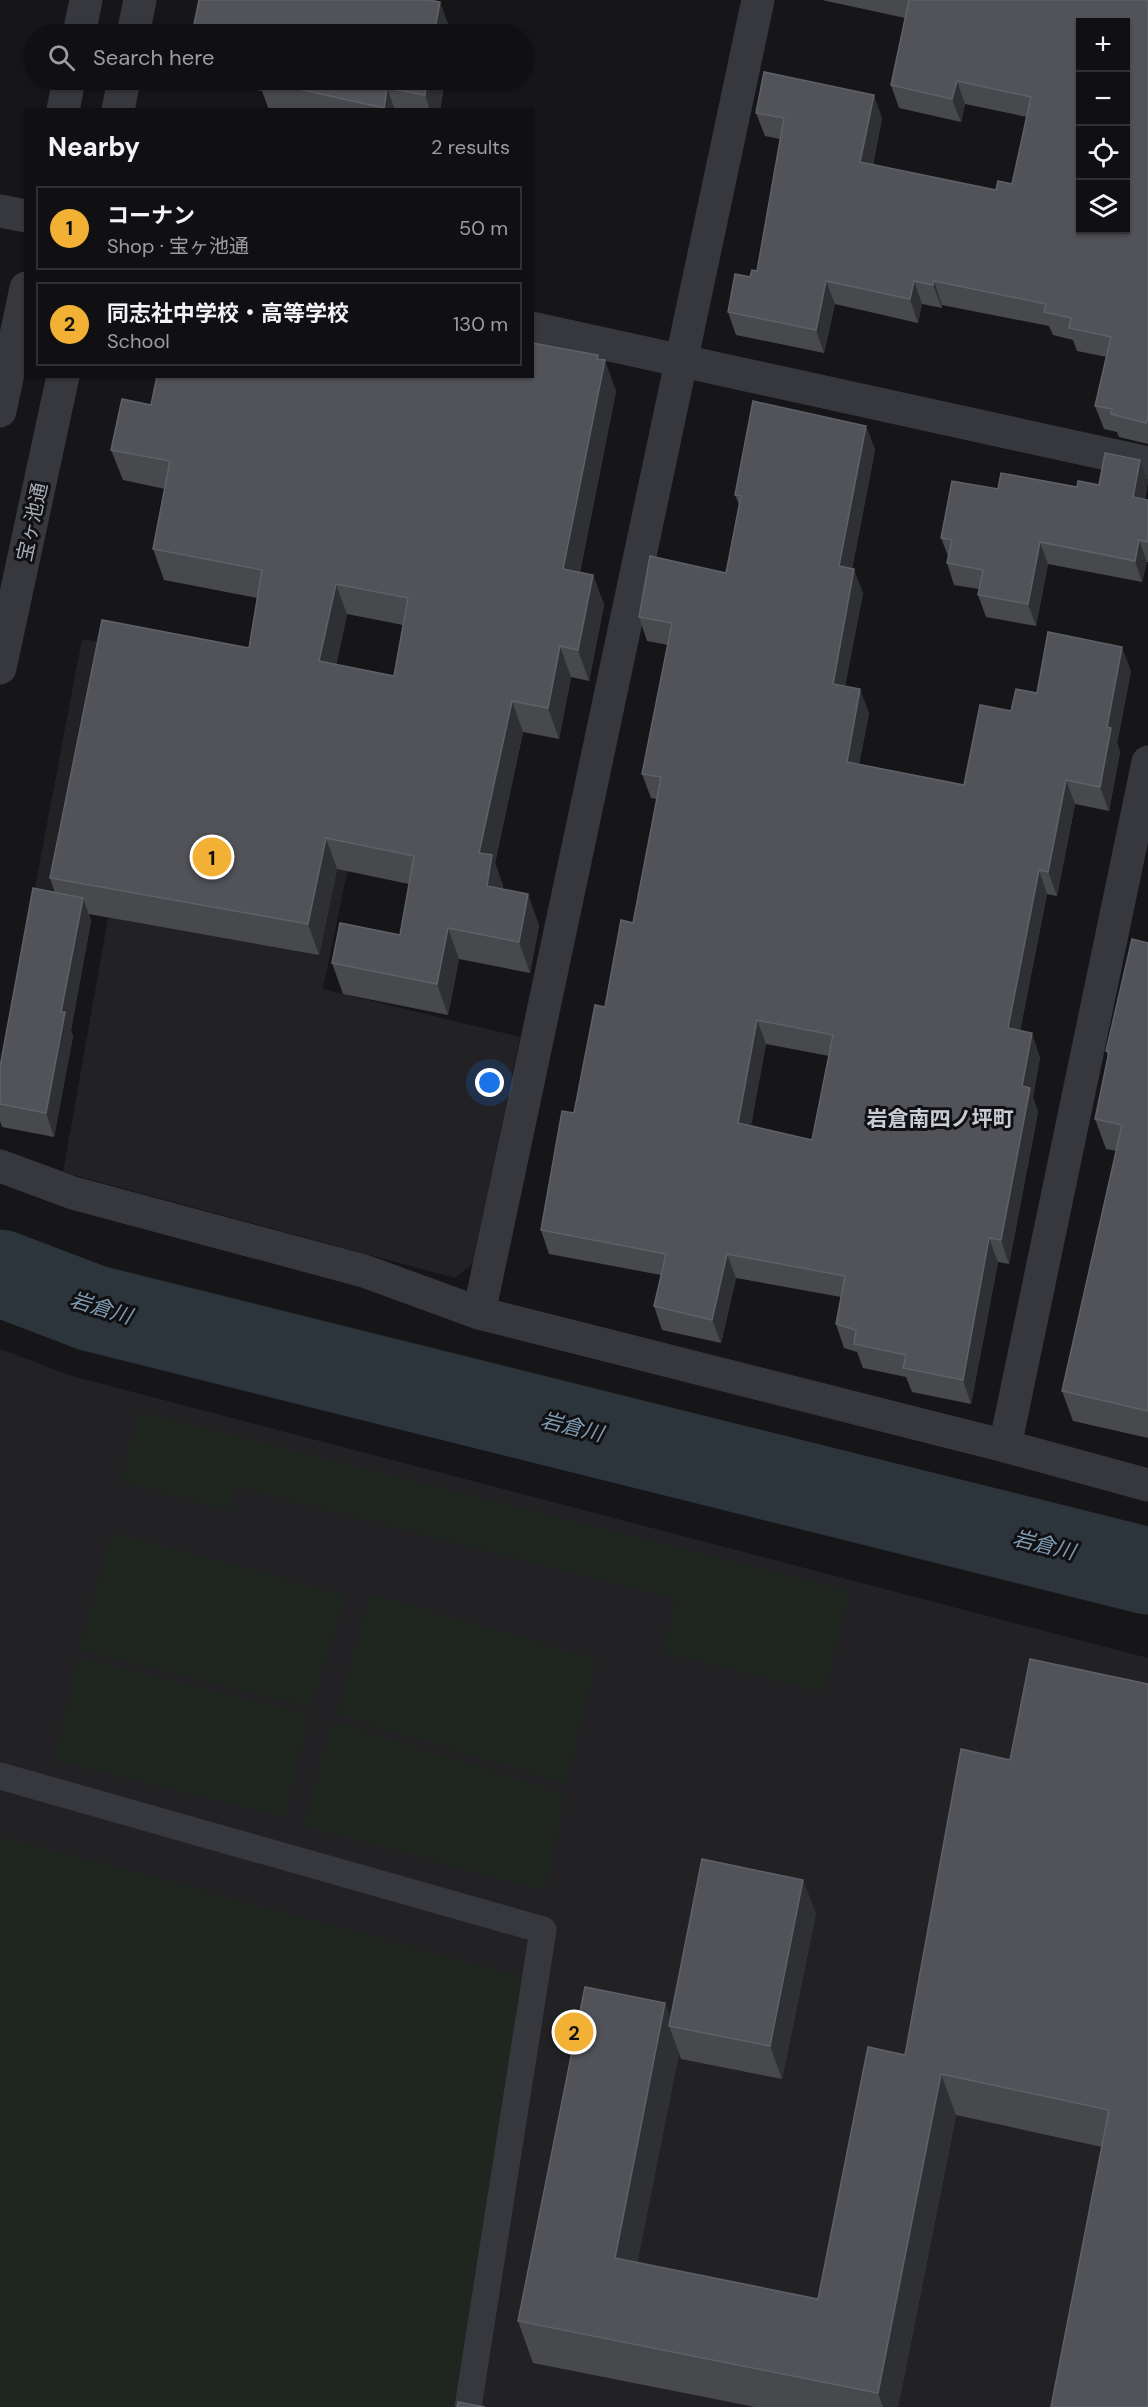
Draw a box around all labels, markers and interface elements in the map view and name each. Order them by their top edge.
map controls [1076,18,1130,234]
button: + [1076,18,1130,72]
search box [24,24,534,90]
icon: search [45,41,78,74]
text: Search here [93,43,214,72]
button: − [1076,72,1130,126]
button: locate [1076,126,1130,180]
text: Nearby [48,130,140,164]
text: 2 results [431,134,510,160]
button: layers [1076,180,1130,234]
text: コーナン [107,201,195,230]
text: 1 [66,215,73,241]
text: 50 m [459,215,508,241]
text: Shop · 宝ヶ池通 [107,233,249,259]
text: 同志社中学校・高等学校 [107,299,349,328]
text: 2 [64,311,75,337]
text: 130 m [453,311,508,337]
text: School [107,328,170,354]
street label: 宝ヶ池通 [11,480,53,564]
pin: 1 [192,834,232,880]
your location [475,1068,504,1097]
district label: 岩倉南四ノ坪町 [867,1105,1014,1133]
water label: 岩倉川 [67,1285,137,1331]
water label: 岩倉川 [538,1406,608,1449]
water label: 岩倉川 [1010,1524,1080,1567]
pin: 2 [554,2010,594,2054]

